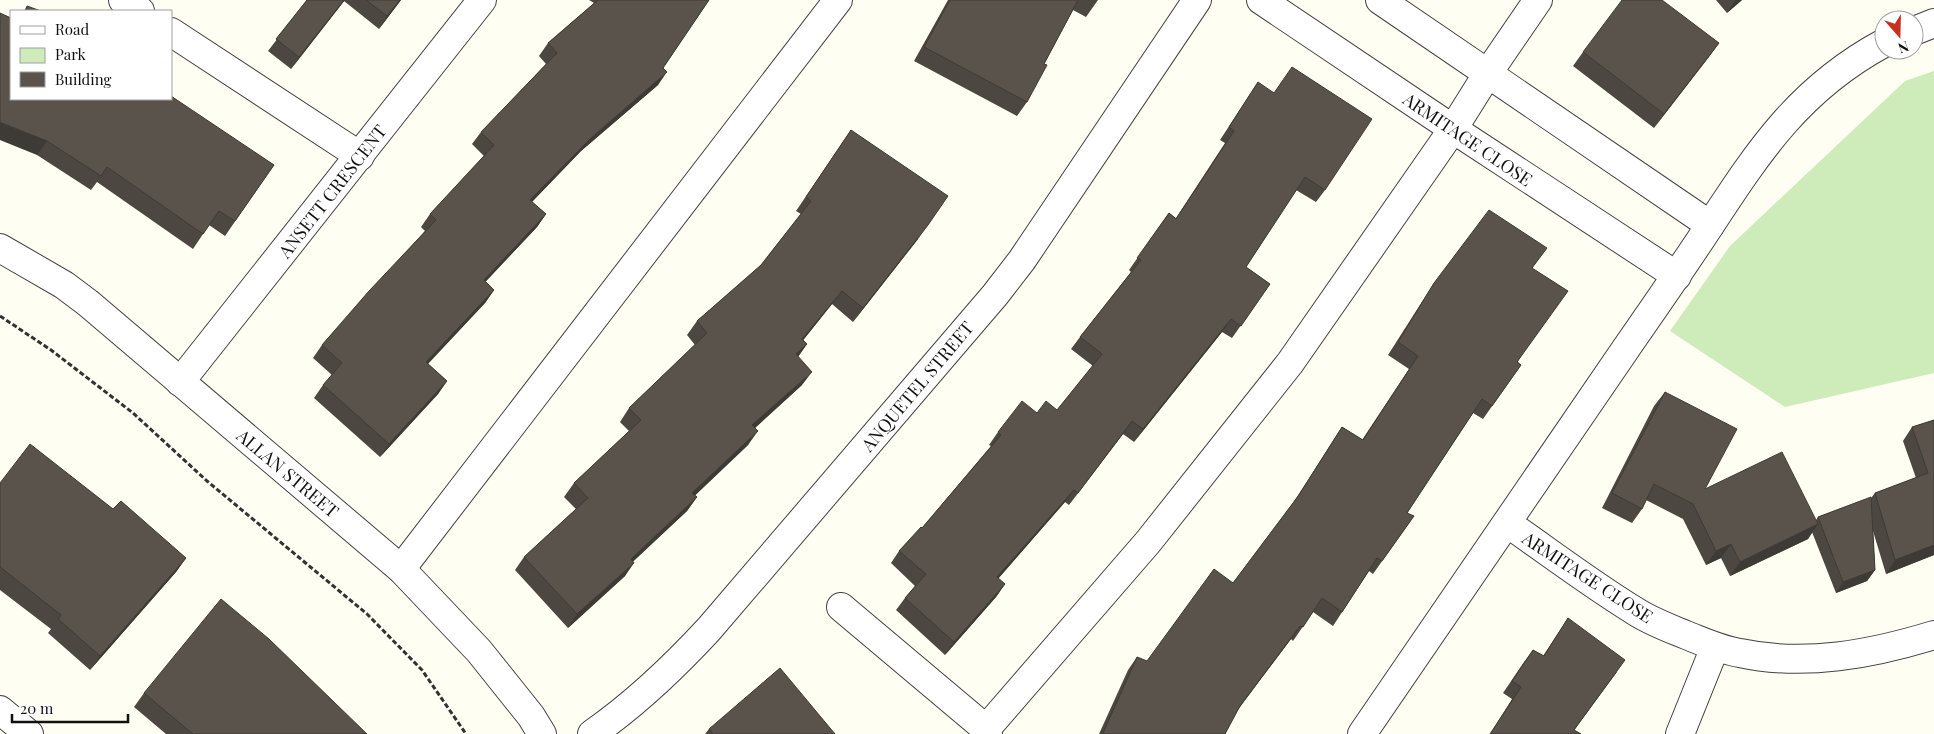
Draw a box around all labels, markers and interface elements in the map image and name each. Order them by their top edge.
legend [10,10,172,100]
north arrow [1874,10,1924,60]
text: Road [55,19,89,39]
text: N [1896,37,1912,58]
text: Park [55,44,87,64]
text: Building [55,69,112,89]
street label: ARMITAGE CLOSE [1398,86,1537,191]
street label: ANSETT CRESCENT [272,119,392,263]
street label: ANQUETEL STREET [855,316,979,457]
street label: ALLAN STREET [231,423,344,523]
street label: ARMITAGE CLOSE [1517,525,1658,628]
scale bar [12,692,129,724]
text: 20 m [20,698,54,718]

